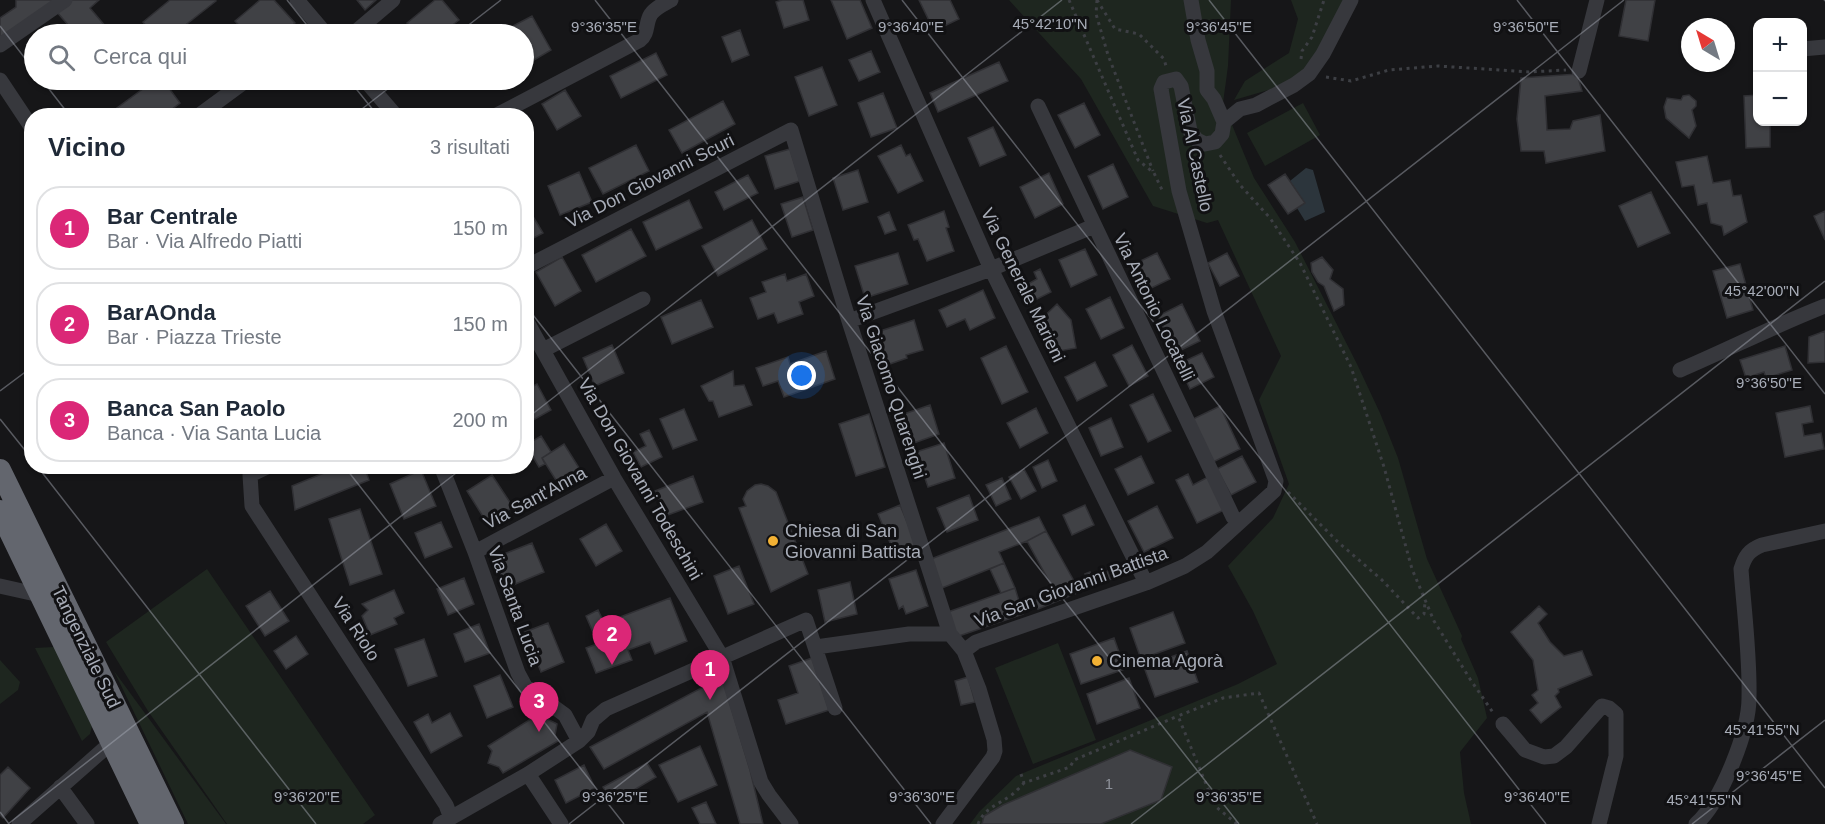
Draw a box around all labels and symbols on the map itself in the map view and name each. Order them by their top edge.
text: 45°42'10"N [1012,15,1088,32]
text: 9°36'35"E [571,18,637,35]
text: 9°36'40"E [878,18,944,35]
text: 9°36'45"E [1186,18,1252,35]
text: 9°36'50"E [1493,18,1559,35]
north arrow [1681,18,1735,72]
street label: Via Al Castello [1173,96,1217,214]
street label: Via Don Giovanni Scuri [563,130,737,232]
street label: Via Generale Marieni [977,205,1069,365]
street label: Via Antonio Locatelli [1110,230,1198,384]
text: 45°42'00"N [1724,282,1800,299]
street label: Via Giacomo Quarenghi [852,293,930,481]
your location [787,361,816,390]
text: 9°36'50"E [1736,374,1802,391]
street label: Via Don Giovanni Todeschini [574,375,706,583]
street label: Via Sant'Anna [480,462,591,533]
place label: Chiesa di San Giovanni Battista [785,521,922,562]
marker: Chiesa di San Giovanni Battista [766,534,780,548]
street label: Via San Giovanni Battista [972,542,1171,631]
street label: Via Santa Lucia [484,543,546,669]
street label: Tangenziale Sud [48,583,124,711]
street label: Via Riolo [328,593,384,665]
pin: 2 [592,616,632,665]
pin: 1 [690,650,730,700]
place label: Cinema Agorà [1109,651,1224,671]
marker: Cinema Agorà [1090,654,1104,668]
pin: 3 [520,682,558,732]
text: 45°41'55"N [1724,721,1800,738]
text: 9°36'45"E [1736,767,1802,784]
house number: 1 [1105,775,1113,792]
text: 9°36'20"E [274,788,340,805]
text: 9°36'25"E [582,788,648,805]
text: 9°36'30"E [889,788,955,805]
text: 9°36'35"E [1196,788,1262,805]
text: 9°36'40"E [1504,788,1570,805]
text: 45°41'55"N [1666,791,1742,808]

